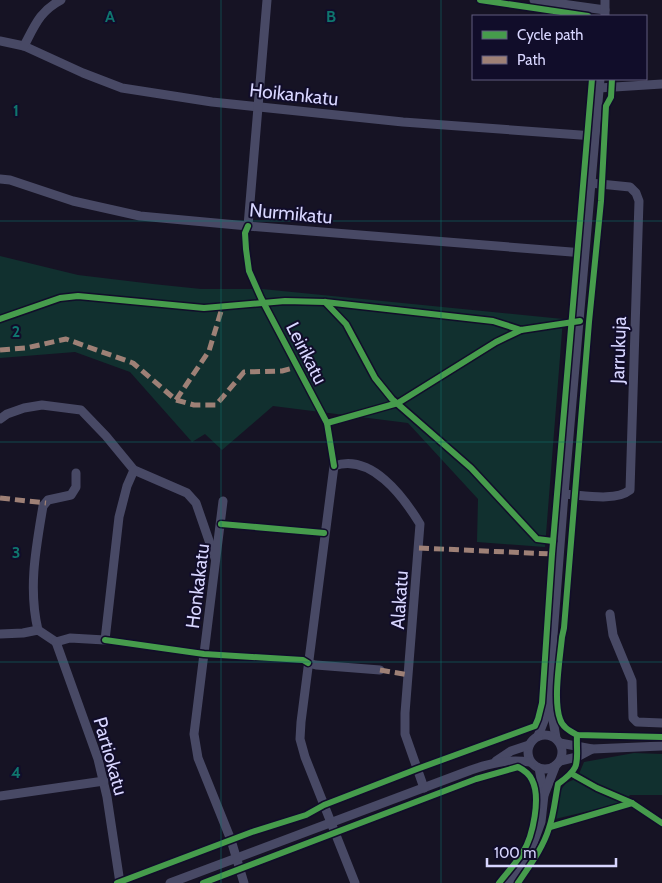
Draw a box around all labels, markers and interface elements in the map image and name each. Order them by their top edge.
text: A [105,7,115,26]
text: B [326,7,336,26]
legend [472,15,647,80]
text: Cycle path [517,26,583,44]
text: Path [517,51,546,69]
street label: Hoikankatu [248,78,340,111]
text: 1 [13,101,19,120]
street label: Nurmikatu [248,198,334,229]
street label: Jarrukuja [606,316,631,385]
street label: Leirikatu [281,318,332,388]
text: 2 [12,322,20,341]
street label: Honkakatu [181,542,214,630]
text: 3 [12,543,20,562]
street label: Alakatu [386,570,413,630]
street label: Partiokatu [88,714,133,798]
text: 4 [11,763,21,782]
scale bar [487,836,616,868]
text: 100 m [494,844,536,862]

